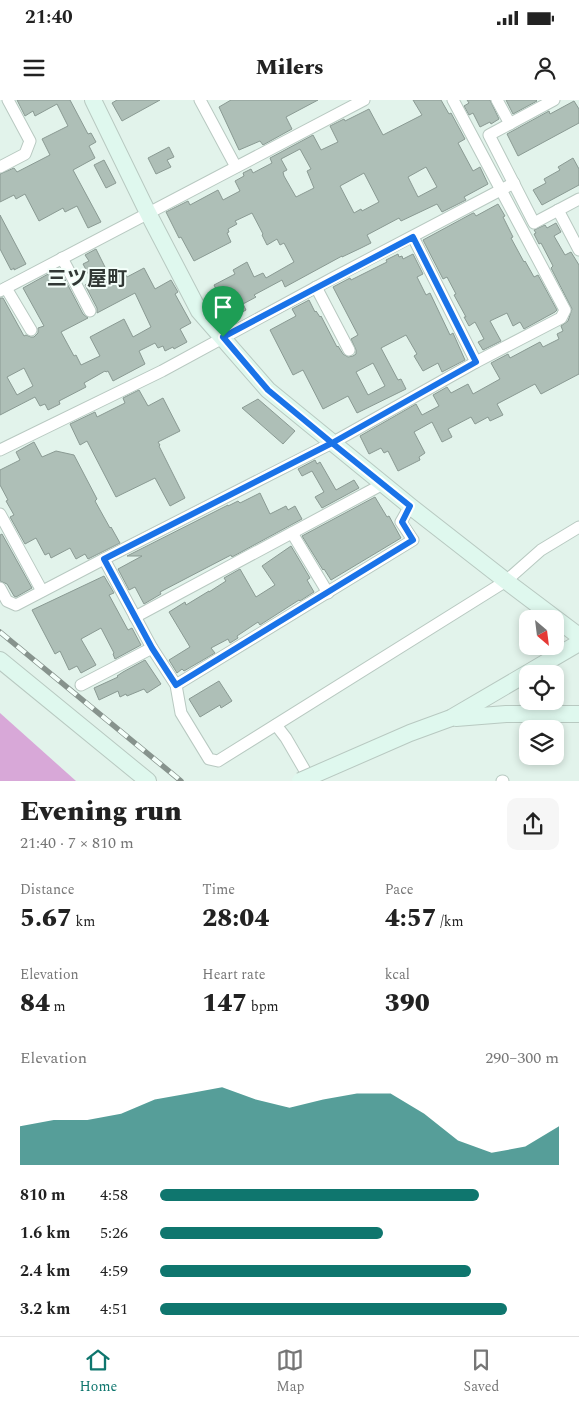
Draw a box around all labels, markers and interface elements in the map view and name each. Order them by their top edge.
text: 21:40 [25,3,73,32]
text: Milers [255,51,324,84]
icon: menu [20,54,48,82]
icon: person [531,54,559,82]
district label: 三ツ屋町 [47,264,127,294]
pin [202,286,244,337]
icon: arrive [209,293,237,321]
north arrow [519,610,564,655]
map controls [519,610,564,765]
button: locate [519,665,564,710]
button: layers [519,720,564,765]
text: Evening run [20,790,182,833]
button: share [507,798,559,850]
text: 21:40 · 7 × 810 m [20,831,134,855]
text: Distance [20,879,75,900]
text: Time [202,879,235,900]
text: Pace [385,879,414,900]
text: 5.67 [20,900,72,938]
text: 28:04 [202,900,269,938]
text: 4:57 [385,900,437,938]
text: km [72,911,95,932]
text: /km [437,911,464,932]
text: Elevation [20,964,79,985]
text: Heart rate [202,964,266,985]
text: kcal [385,964,410,985]
text: 84 [20,985,50,1023]
text: 147 [202,985,247,1023]
text: 390 [385,985,430,1023]
text: m [50,996,66,1017]
text: bpm [247,996,279,1017]
text: Elevation [20,1046,87,1070]
text: 290–300 m [485,1046,559,1070]
text: 810 m [20,1183,65,1207]
text: 4:58 [100,1183,128,1207]
text: 1.6 km [20,1221,70,1245]
text: 5:26 [100,1221,128,1245]
text: 2.4 km [20,1259,70,1283]
text: 4:59 [100,1259,128,1283]
text: 3.2 km [20,1297,70,1321]
text: 4:51 [100,1297,128,1321]
tab: Home [80,1346,117,1397]
tab: Map [276,1346,305,1397]
tab: Saved [464,1346,499,1397]

